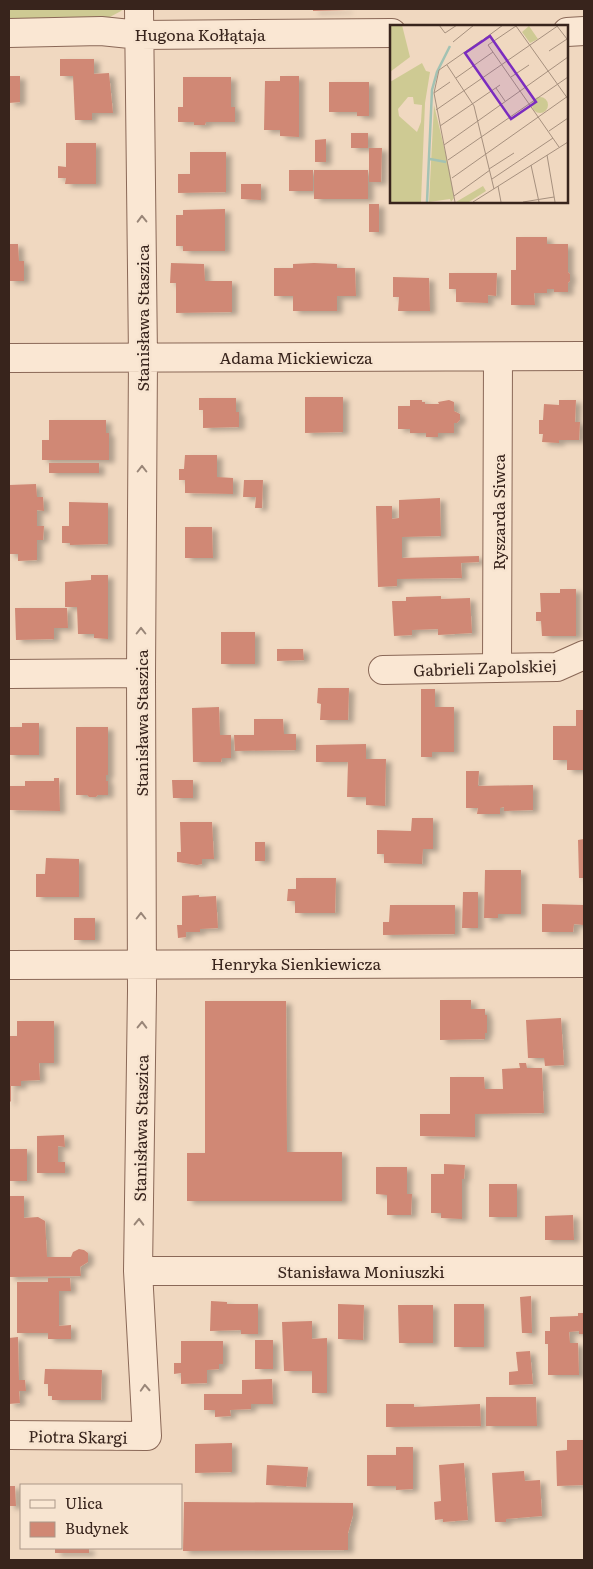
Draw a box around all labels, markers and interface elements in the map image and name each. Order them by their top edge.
street label: Hugona Kołłątaja [134,22,266,46]
inset map [390,25,568,202]
one-way arrow [137,214,147,222]
street label: Stanisława Staszica [130,244,154,392]
street label: Adama Mickiewicza [219,345,373,369]
street label: Ryszarda Siwca [486,453,510,570]
one-way arrow [137,464,147,472]
one-way arrow [136,627,146,634]
street label: Stanisława Staszica [129,649,153,797]
street label: Gabrieli Zapolskiej [413,653,557,681]
one-way arrow [136,912,146,920]
street label: Henryka Sienkiewicza [211,951,381,975]
one-way arrow [137,1020,147,1028]
street label: Stanisława Staszica [127,1054,153,1202]
one-way arrow [134,1218,144,1226]
street label: Stanisława Moniuszki [277,1259,445,1283]
one-way arrow [139,1383,150,1391]
street label: Piotra Skargi [28,1423,128,1449]
legend [20,1484,182,1549]
text: Ulica [65,1491,104,1514]
text: Budynek [65,1516,129,1539]

